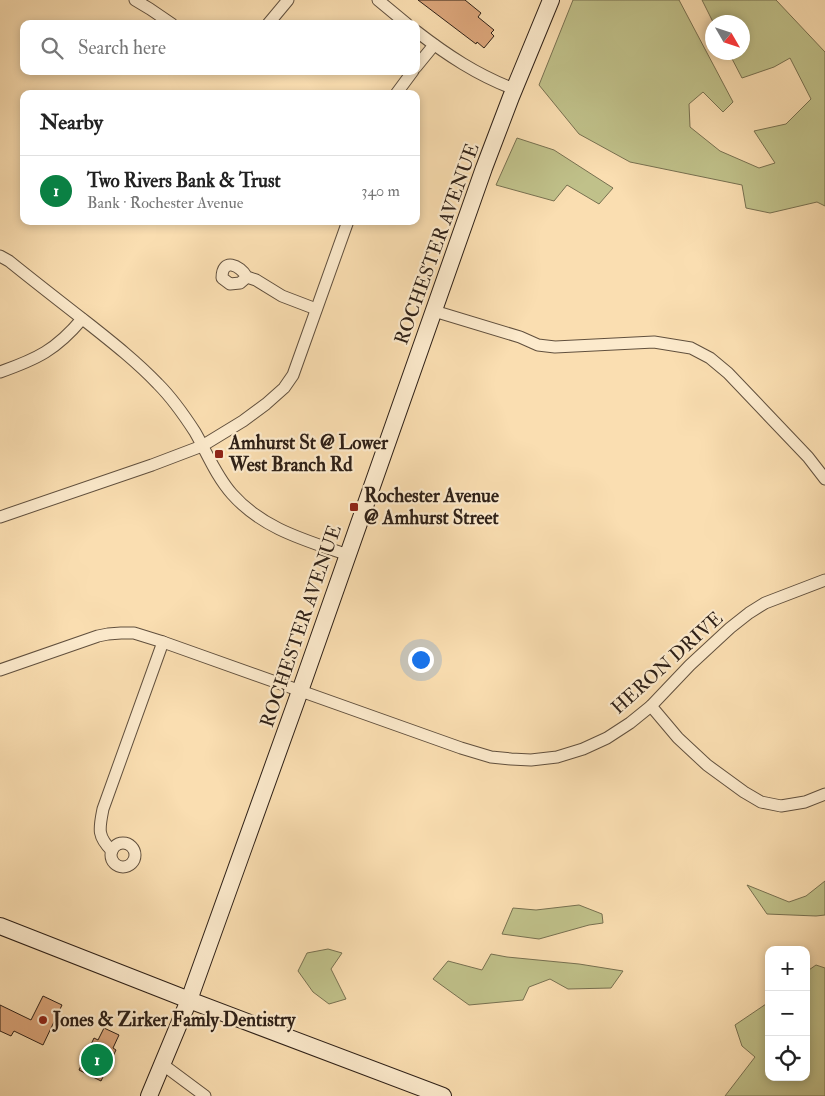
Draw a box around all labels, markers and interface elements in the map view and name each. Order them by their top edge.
north arrow [705,15,750,60]
search box [20,20,420,75]
icon: search [38,34,66,62]
text: Search here [78,36,166,60]
text: Nearby [40,109,103,136]
street label: ROCHESTER AVENUE [389,140,485,348]
text: Two Rivers Bank & Trust [87,169,281,193]
text: 1 [53,181,59,201]
text: 340 m [361,181,400,201]
text: Bank · Rochester Avenue [87,193,243,213]
place label: Amhurst St @ Lower West Branch Rd [228,431,389,477]
marker: Amhurst St @ Lower West Branch Rd [213,448,225,460]
place label: Rochester Avenue @ Amhurst Street [364,484,499,530]
marker: Rochester Avenue @ Amhurst Street [348,501,360,513]
street label: ROCHESTER AVENUE [255,521,347,730]
street label: HERON DRIVE [606,606,728,720]
your location [408,647,434,673]
map controls [765,946,810,1081]
button: + [765,946,810,991]
button: − [765,991,810,1036]
place label: Jones & Zirker Famly Dentistry [52,1008,296,1033]
marker: Jones & Zirker Famly Dentistry [37,1014,49,1026]
button: locate [765,1036,810,1081]
pin: 1 [81,1041,113,1079]

